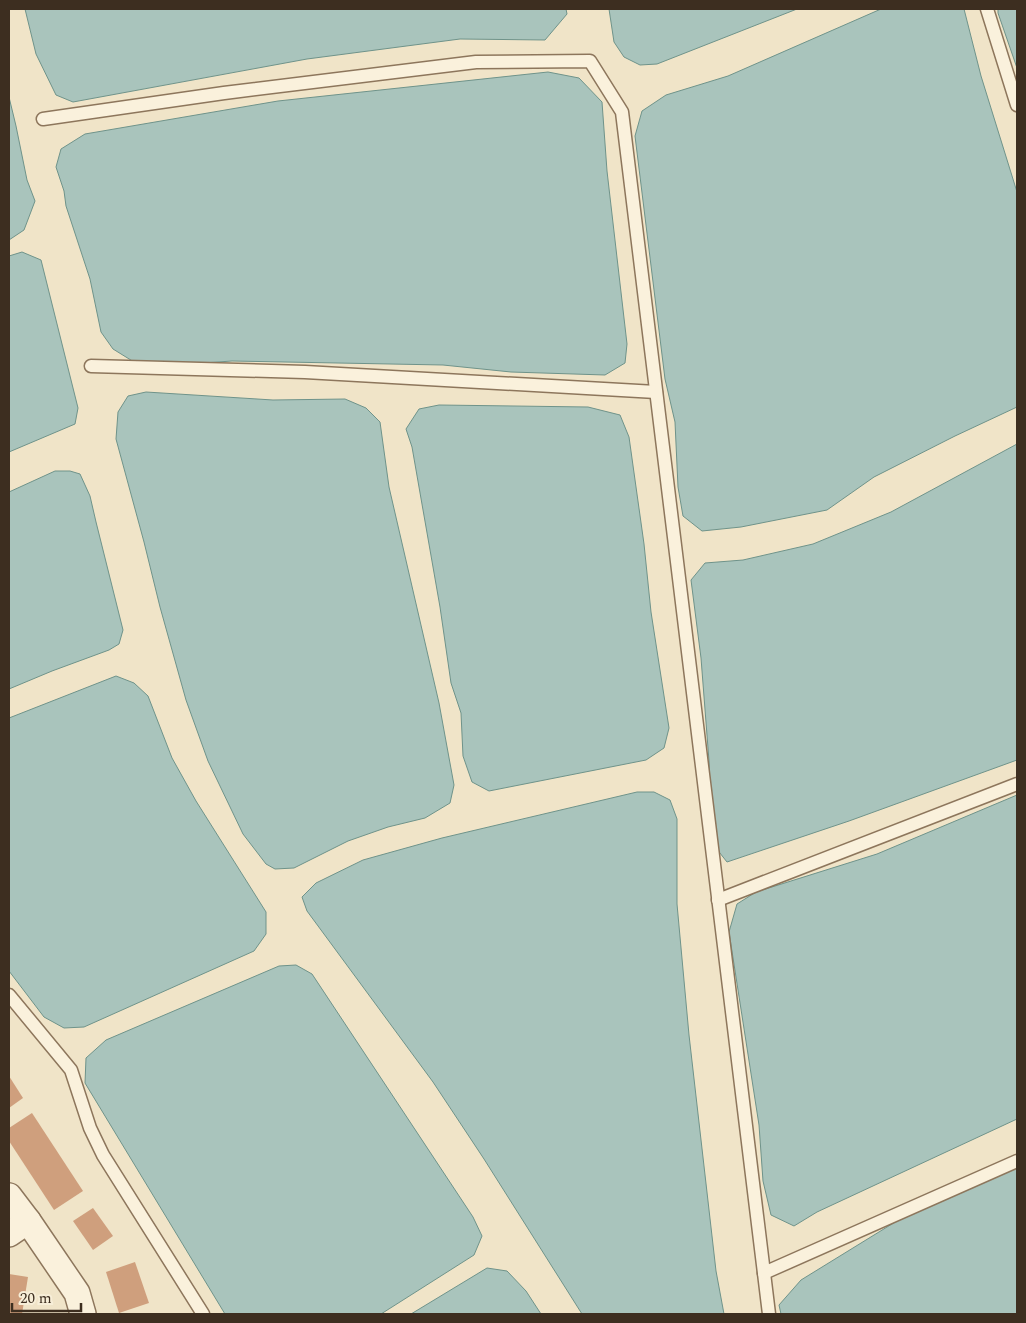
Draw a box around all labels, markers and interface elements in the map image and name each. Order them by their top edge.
scale bar [12,1280,81,1312]
text: 20 m [20,1287,52,1310]

